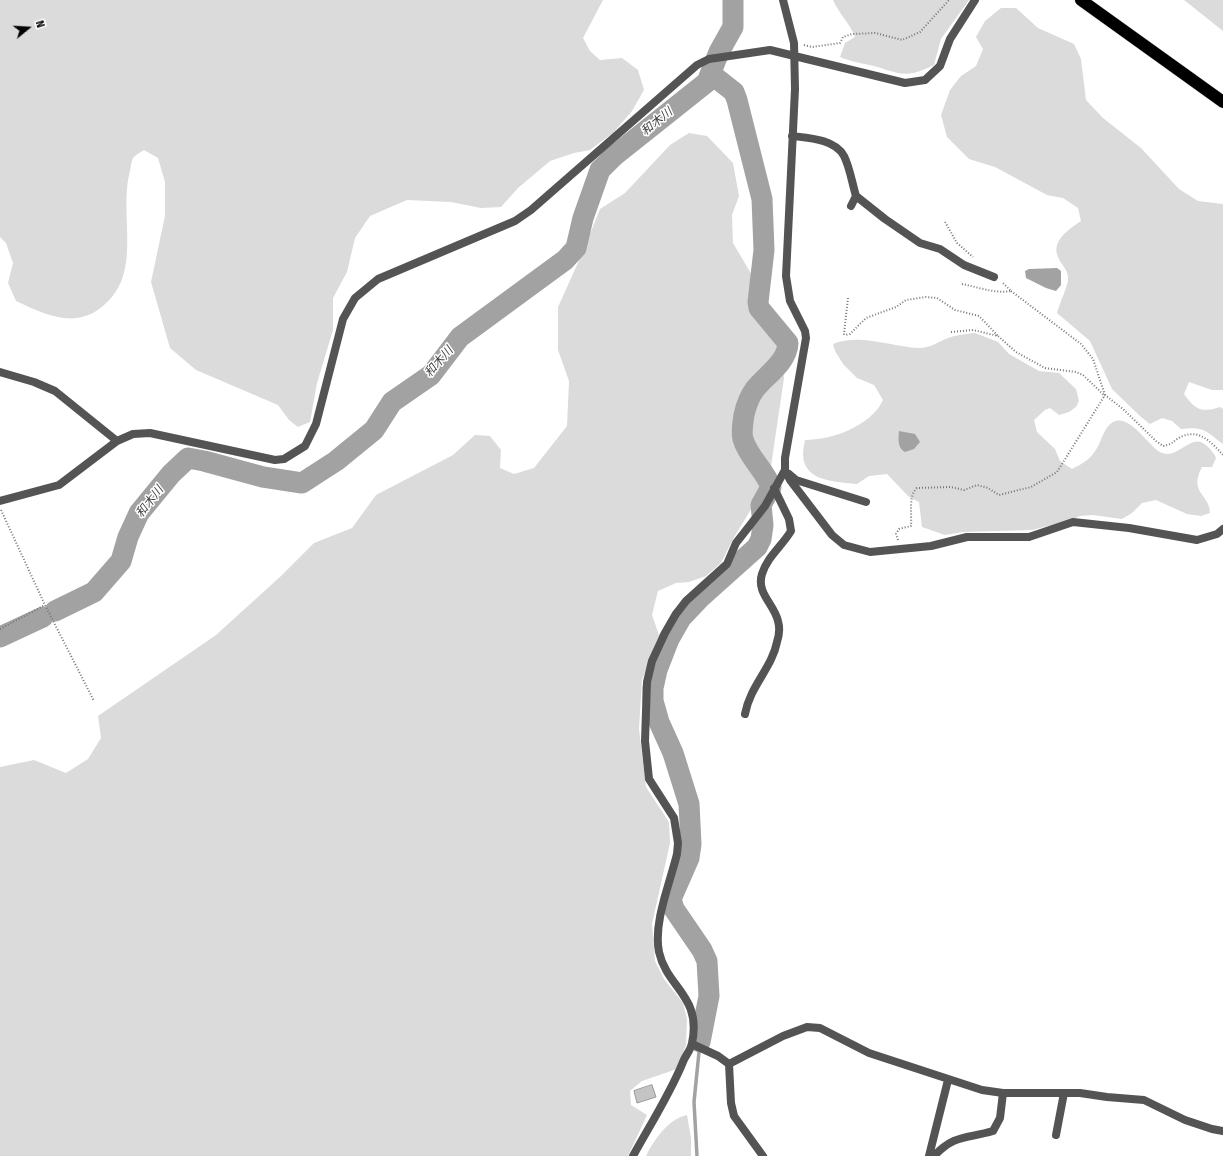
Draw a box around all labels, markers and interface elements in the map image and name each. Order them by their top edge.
north arrow [8,8,48,48]
text: N [33,19,47,29]
water label: 和木川 [638,105,676,139]
water label: 和木川 [422,344,456,380]
water label: 和木川 [133,483,167,521]

